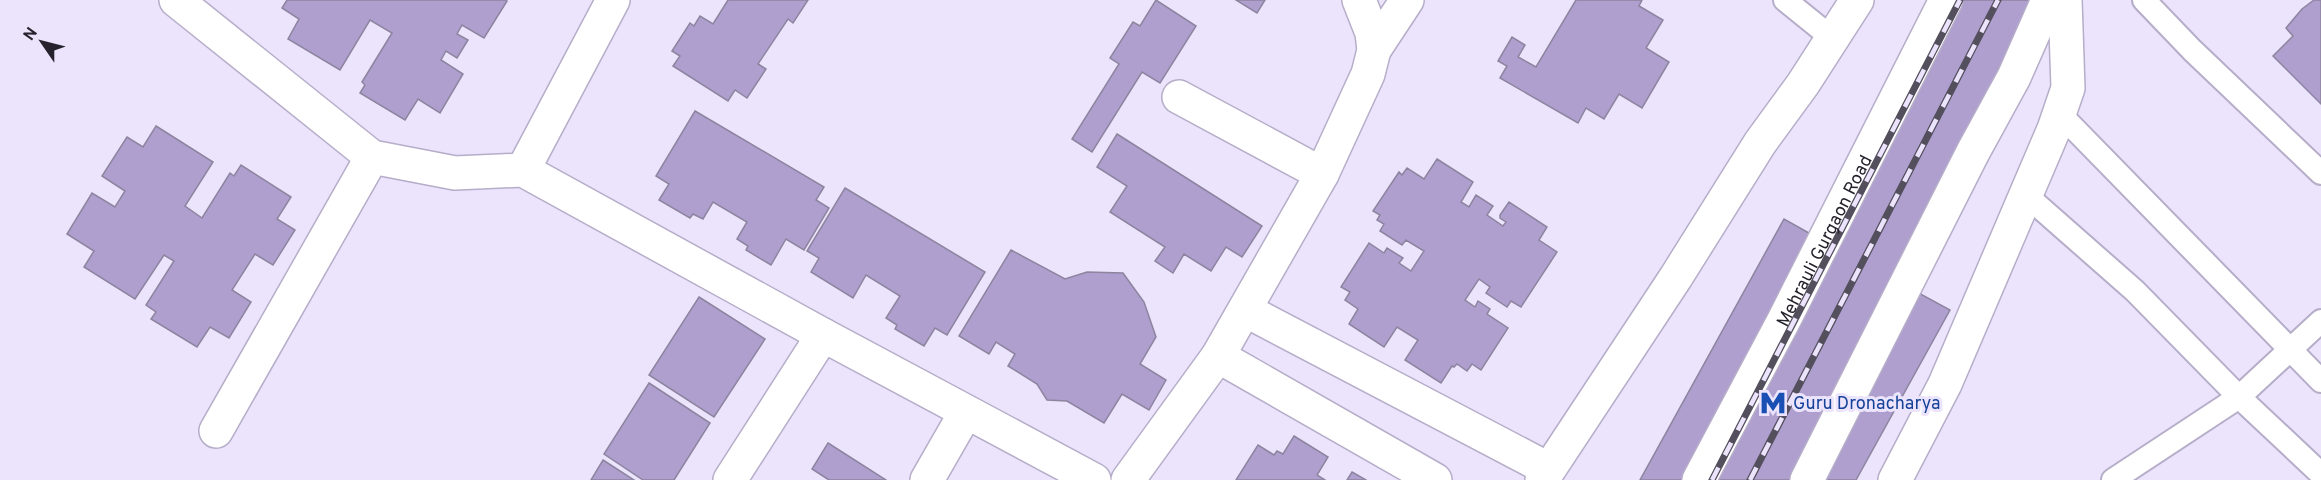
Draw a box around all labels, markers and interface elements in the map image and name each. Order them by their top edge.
north arrow [12,12,72,72]
text: N [20,24,43,45]
street label: Mehrauli Gurgaon Road [1772,152,1879,331]
metro station icon: Guru Dronacharya [1758,388,1788,418]
place label: Guru Dronacharya [1793,393,1940,416]

